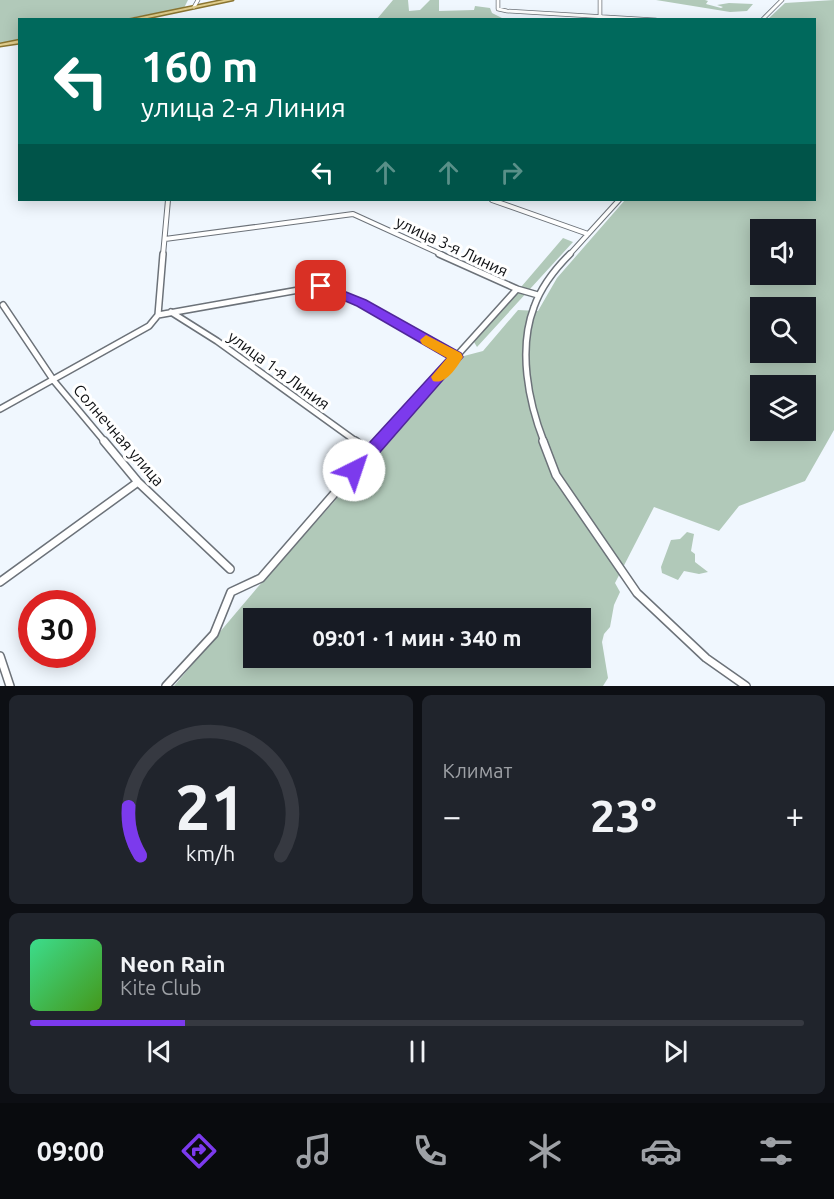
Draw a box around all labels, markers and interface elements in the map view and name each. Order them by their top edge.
icon: left [42,42,120,120]
text: 160 m [141,43,258,90]
text: улица 2-я Линия [141,92,346,122]
icon: left [306,156,339,189]
icon: ahead [369,156,402,189]
icon: ahead [432,156,465,189]
icon: right [495,156,528,189]
street label: улица 3-я Линия [393,212,511,280]
map controls [750,219,816,441]
button: sound [750,219,816,285]
pin [295,260,346,311]
icon: arrive [304,269,337,302]
button: search [750,297,816,363]
street label: улица 1-я Линия [225,327,333,413]
button: layers [750,375,816,441]
street label: Солнечная улица [70,381,168,489]
position arrow [322,438,386,502]
speed limit sign: 30 [18,590,96,668]
text: 09:01 · 1 мин · 340 m [313,625,521,650]
text: Климат [443,759,512,782]
text: 21 [176,772,246,842]
text: 23° [590,790,657,841]
text: − [443,797,461,834]
text: + [785,797,804,834]
text: km/h [186,842,235,866]
text: Neon Rain [120,951,225,976]
text: Kite Club [120,976,202,999]
icon: previous [143,1035,176,1068]
icon: pause [401,1035,434,1068]
icon: next [659,1035,692,1068]
icon: directions [178,1130,220,1172]
icon: music [293,1130,335,1172]
icon: phone [409,1130,451,1172]
icon: climate [524,1130,566,1172]
icon: car [640,1130,682,1172]
icon: filters [755,1130,797,1172]
text: 09:00 [37,1136,104,1166]

